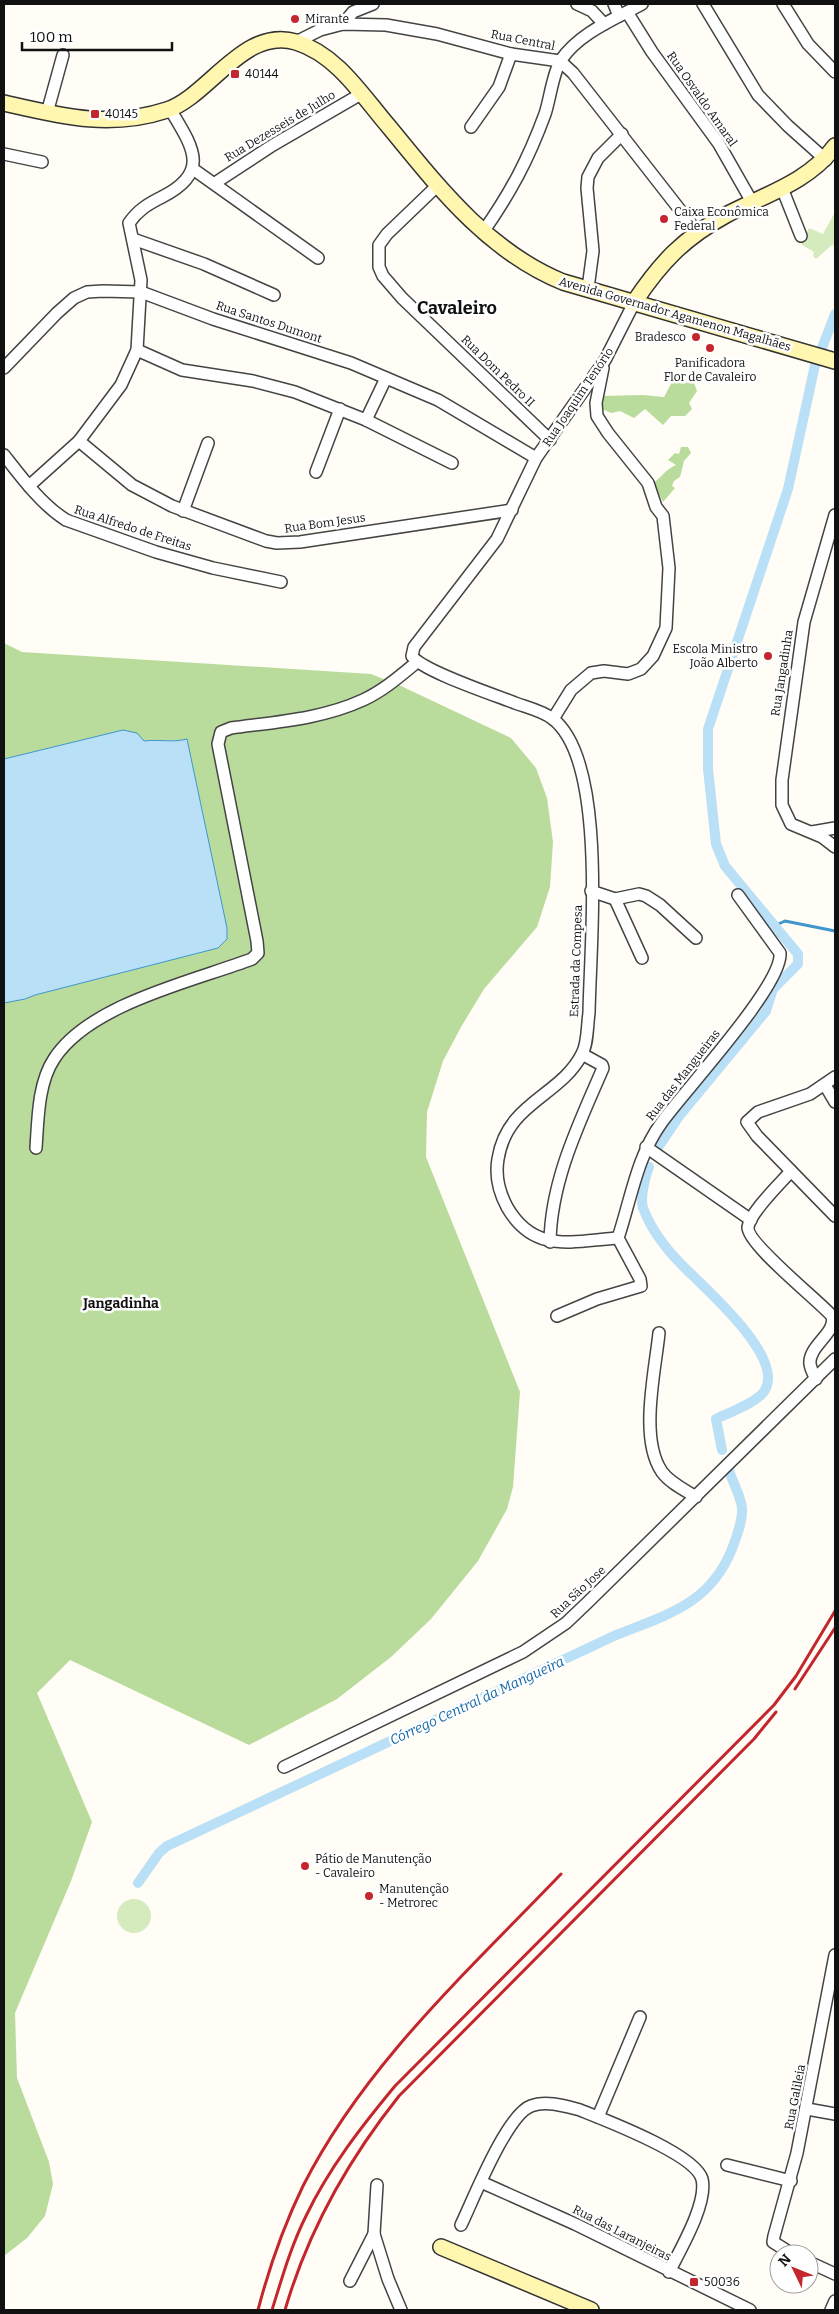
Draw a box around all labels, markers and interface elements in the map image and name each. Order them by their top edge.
place label: Mirante [305,12,349,26]
marker: Mirante [289,13,301,25]
scale bar [22,20,172,52]
street label: Rua Central [490,27,557,53]
text: 100 m [30,28,73,46]
street label: Rua Osvaldo Amaral [664,49,740,149]
place label: 40144 [245,67,279,81]
marker: 40144 [229,68,241,80]
street label: Rua Dezesseis de Julho [222,87,338,165]
place label: 40145 [105,107,138,121]
marker: 40145 [89,108,101,120]
place label: Caixa Econômica Federal [674,205,769,233]
marker: Caixa Econômica Federal [658,213,670,225]
street label: Avenida Governador Agamenon Magalhães [557,274,793,354]
district label: Cavaleiro [417,297,497,319]
street label: Rua Santos Dumont [214,298,324,346]
place label: Bradesco [635,330,686,344]
marker: Bradesco [690,331,702,343]
street label: Rua Dom Pedro II [458,332,538,410]
marker: Panificadora Flor de Cavaleiro [704,342,716,354]
street label: Rua Joaquim Tenório [540,345,616,449]
place label: Panificadora Flor de Cavaleiro [664,356,756,384]
street label: Rua Alfredo de Freitas [73,502,194,554]
street label: Rua Bom Jesus [284,510,367,536]
street label: Rua Jangadinha [768,628,796,717]
place label: Escola Ministro João Alberto [672,642,758,670]
marker: Escola Ministro João Alberto [762,650,774,662]
street label: Estrada da Compesa [567,904,585,1017]
street label: Rua das Mangueiras [643,1026,723,1123]
district label: Jangadinha [82,1295,159,1312]
street label: Rua São Jose [548,1563,608,1621]
water label: Córrego Central da Mangueira [387,1653,567,1749]
place label: Pátio de Manutenção - Cavaleiro [315,1852,432,1880]
marker: Pátio de Manutenção - Cavaleiro [299,1860,311,1872]
place label: Manutenção - Metrorec [379,1882,449,1910]
marker: Manutenção - Metrorec [363,1890,375,1902]
street label: Rua Galileia [782,2063,808,2131]
street label: Rua das Laranjeiras [570,2202,674,2264]
north arrow [769,2244,819,2294]
text: N [775,2251,795,2270]
place label: 50036 [704,2275,740,2289]
marker: 50036 [688,2276,700,2288]

